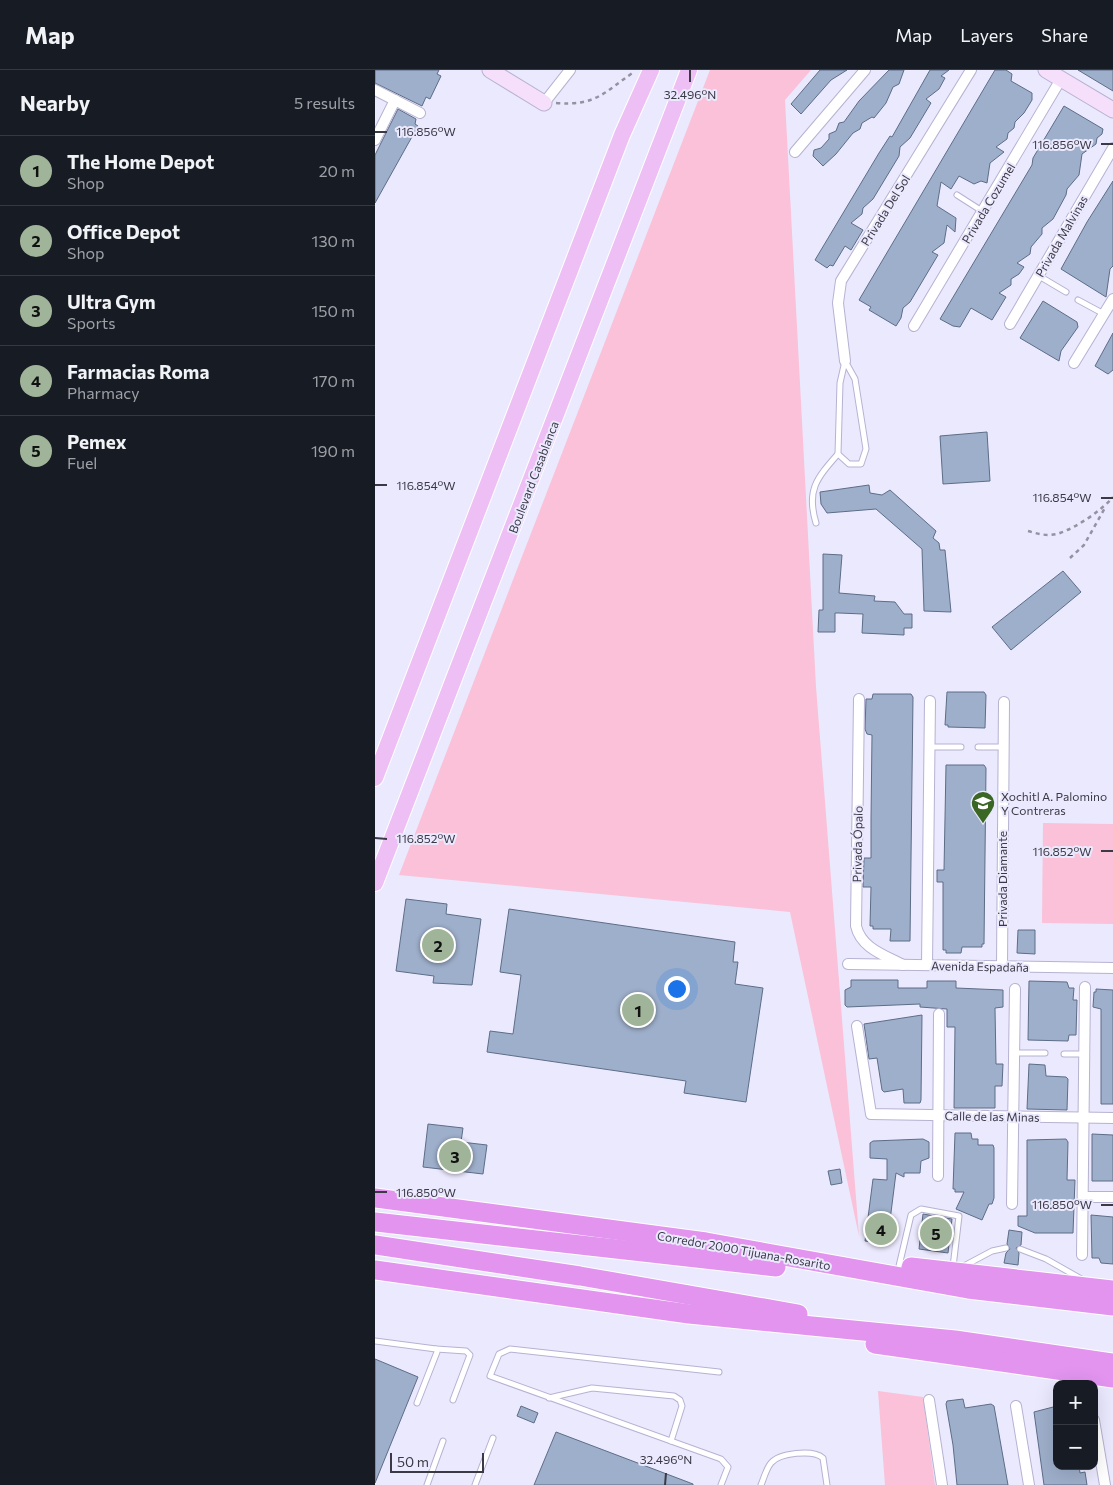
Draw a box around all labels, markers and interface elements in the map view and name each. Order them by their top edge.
text: Map [25,20,75,49]
text: Map [895,24,932,46]
text: Layers [960,24,1013,46]
text: Share [1041,24,1088,46]
text: 32.496°N [664,87,716,101]
text: Nearby [20,90,90,115]
text: 5 results [294,93,355,112]
text: 116.856°W [396,124,456,138]
text: 116.856°W [1032,137,1092,151]
text: The Home Depot [67,150,214,173]
street label: Privada Cozumel [959,160,1017,246]
text: 1 [32,161,40,180]
text: 20 m [319,161,355,180]
street label: Privada Del Sol [858,172,912,248]
text: Shop [67,173,105,192]
street label: Privada Malvinas [1032,193,1090,279]
text: Office Depot [67,220,180,243]
text: 2 [31,231,41,250]
text: 130 m [312,231,355,250]
text: Shop [67,243,105,262]
text: Ultra Gym [67,290,156,313]
text: 3 [31,301,41,320]
text: 150 m [312,301,355,320]
text: Sports [67,313,116,332]
text: Farmacias Roma [67,360,209,383]
text: 4 [31,371,41,390]
text: 170 m [312,371,355,390]
text: Pharmacy [67,383,140,402]
street label: Boulevard Casablanca [505,419,561,535]
text: Pemex [67,430,126,453]
text: 5 [31,441,41,460]
text: 190 m [311,441,355,460]
text: Fuel [67,453,97,472]
text: 116.854°W [396,478,456,492]
text: 116.854°W [1032,490,1092,504]
place label: Xochitl A. Palomino Y Contreras [1001,789,1107,817]
school or university icon: Xochitl A. Palomino Y Contreras [970,790,996,824]
street label: Privada Ópalo [849,806,865,882]
text: 116.852°W [397,831,455,845]
street label: Privada Diamante [995,831,1009,927]
text: 116.852°W [1033,844,1091,858]
pin: 2 [422,926,454,964]
street label: Avenida Espadaña [931,958,1029,974]
your location [664,976,690,1002]
pin: 1 [622,991,654,1029]
street label: Calle de las Minas [944,1108,1040,1124]
pin: 3 [439,1137,471,1175]
text: 116.850°W [396,1185,456,1199]
text: 116.850°W [1032,1197,1092,1211]
pin: 4 [865,1210,897,1248]
pin: 5 [920,1214,952,1252]
street label: Corredor 2000 Tijuana-Rosarito [656,1228,832,1272]
map controls [1053,1380,1098,1470]
button: + [1053,1380,1098,1425]
button: − [1053,1425,1098,1470]
scale bar [390,1450,484,1473]
text: 32.496°N [640,1452,692,1466]
text: 50 m [397,1453,429,1470]

